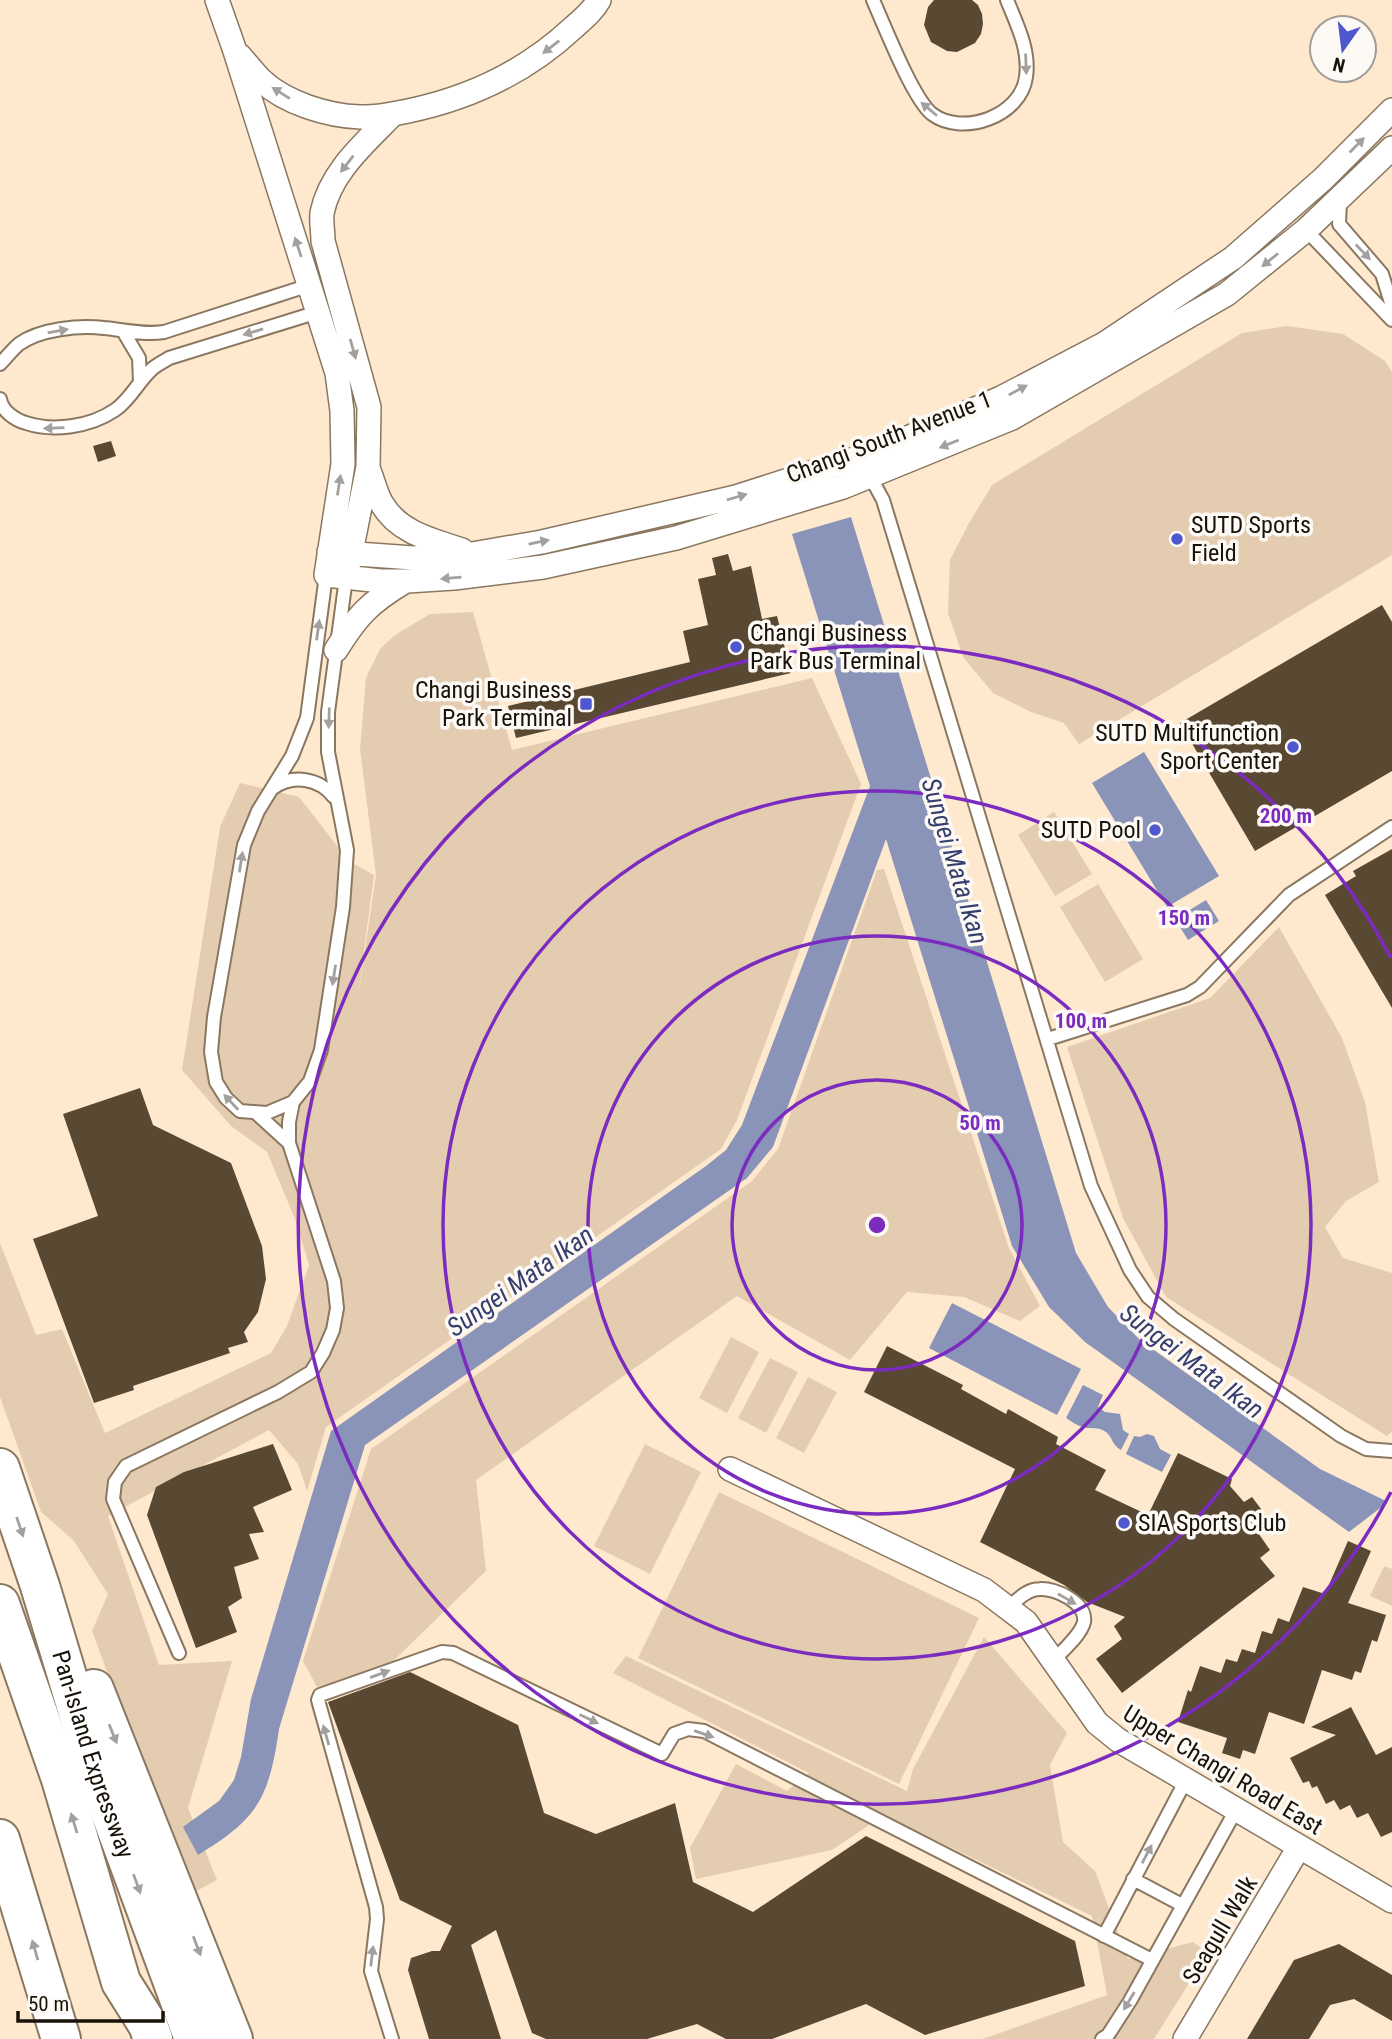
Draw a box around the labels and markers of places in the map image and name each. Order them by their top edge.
place label: SUTD Sports Field [1191,511,1311,567]
marker: SUTD Sports Field [1169,531,1185,547]
place label: Changi Business Park Bus Terminal [750,619,921,675]
marker: Changi Business Park Bus Terminal [728,639,744,655]
place label: Changi Business Park Terminal [415,676,572,732]
marker: Changi Business Park Terminal [578,696,594,712]
place label: SUTD Multifunction Sport Center [1095,719,1279,775]
marker: SUTD Multifunction Sport Center [1285,739,1301,755]
place label: SUTD Pool [1041,816,1141,844]
marker: SUTD Pool [1147,822,1163,838]
centre of rings [865,1213,889,1237]
place label: SIA Sports Club [1138,1509,1286,1537]
marker: SIA Sports Club [1116,1515,1132,1531]

